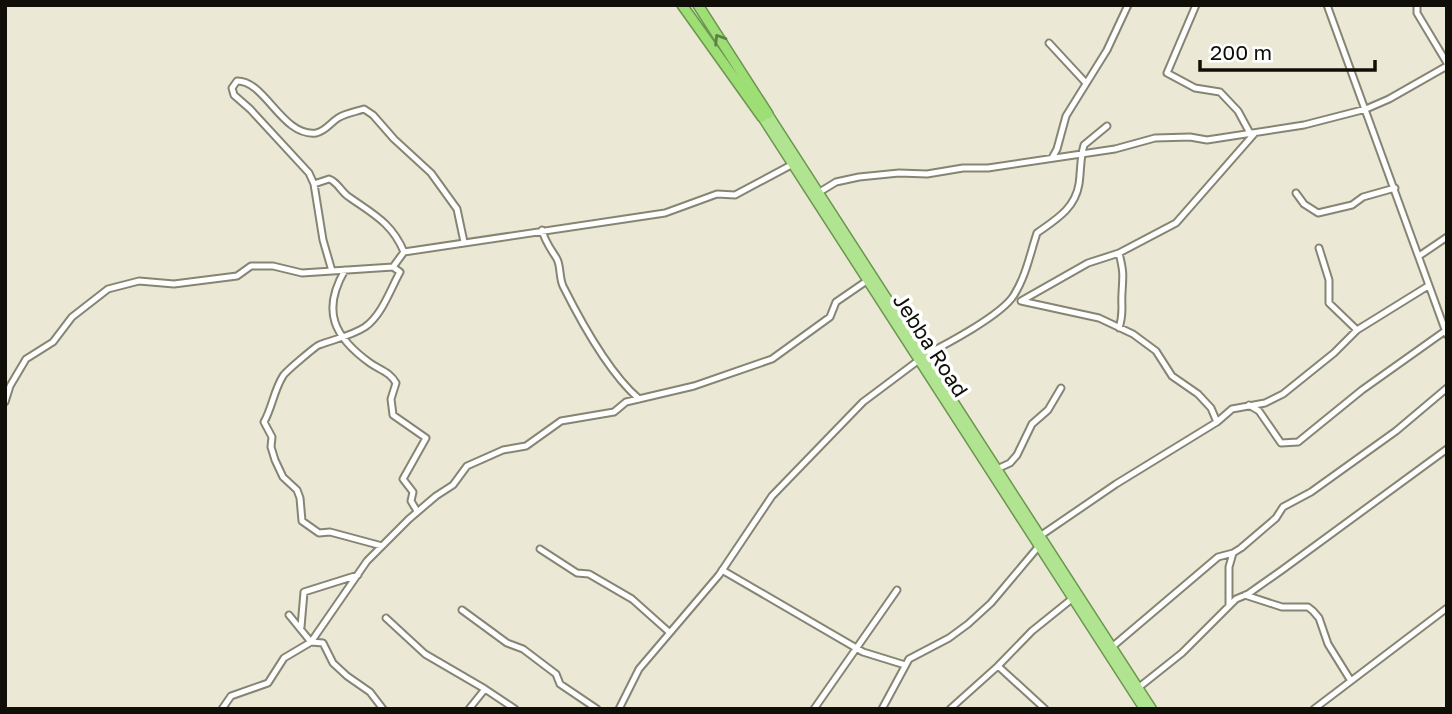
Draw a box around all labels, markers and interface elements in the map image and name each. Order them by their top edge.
scale bar [1200,28,1375,72]
one-way arrow [715,34,728,47]
text: 200 m [1210,39,1272,65]
street label: Jebba Road [888,288,974,402]

